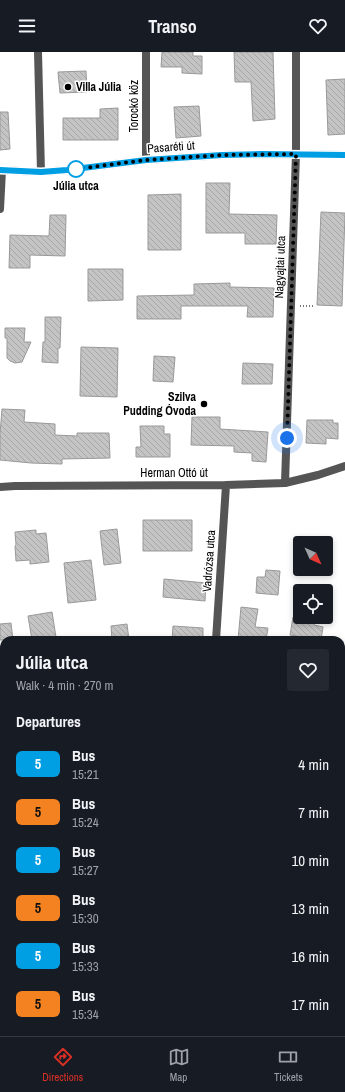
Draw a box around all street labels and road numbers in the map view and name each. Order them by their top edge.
street label: Torockó köz [126,80,142,132]
street label: Pasaréti út [147,137,196,157]
street label: Nagyajtai utca [271,235,289,299]
street label: Herman Ottó út [140,465,208,481]
street label: Vadrózsa utca [199,529,219,593]

